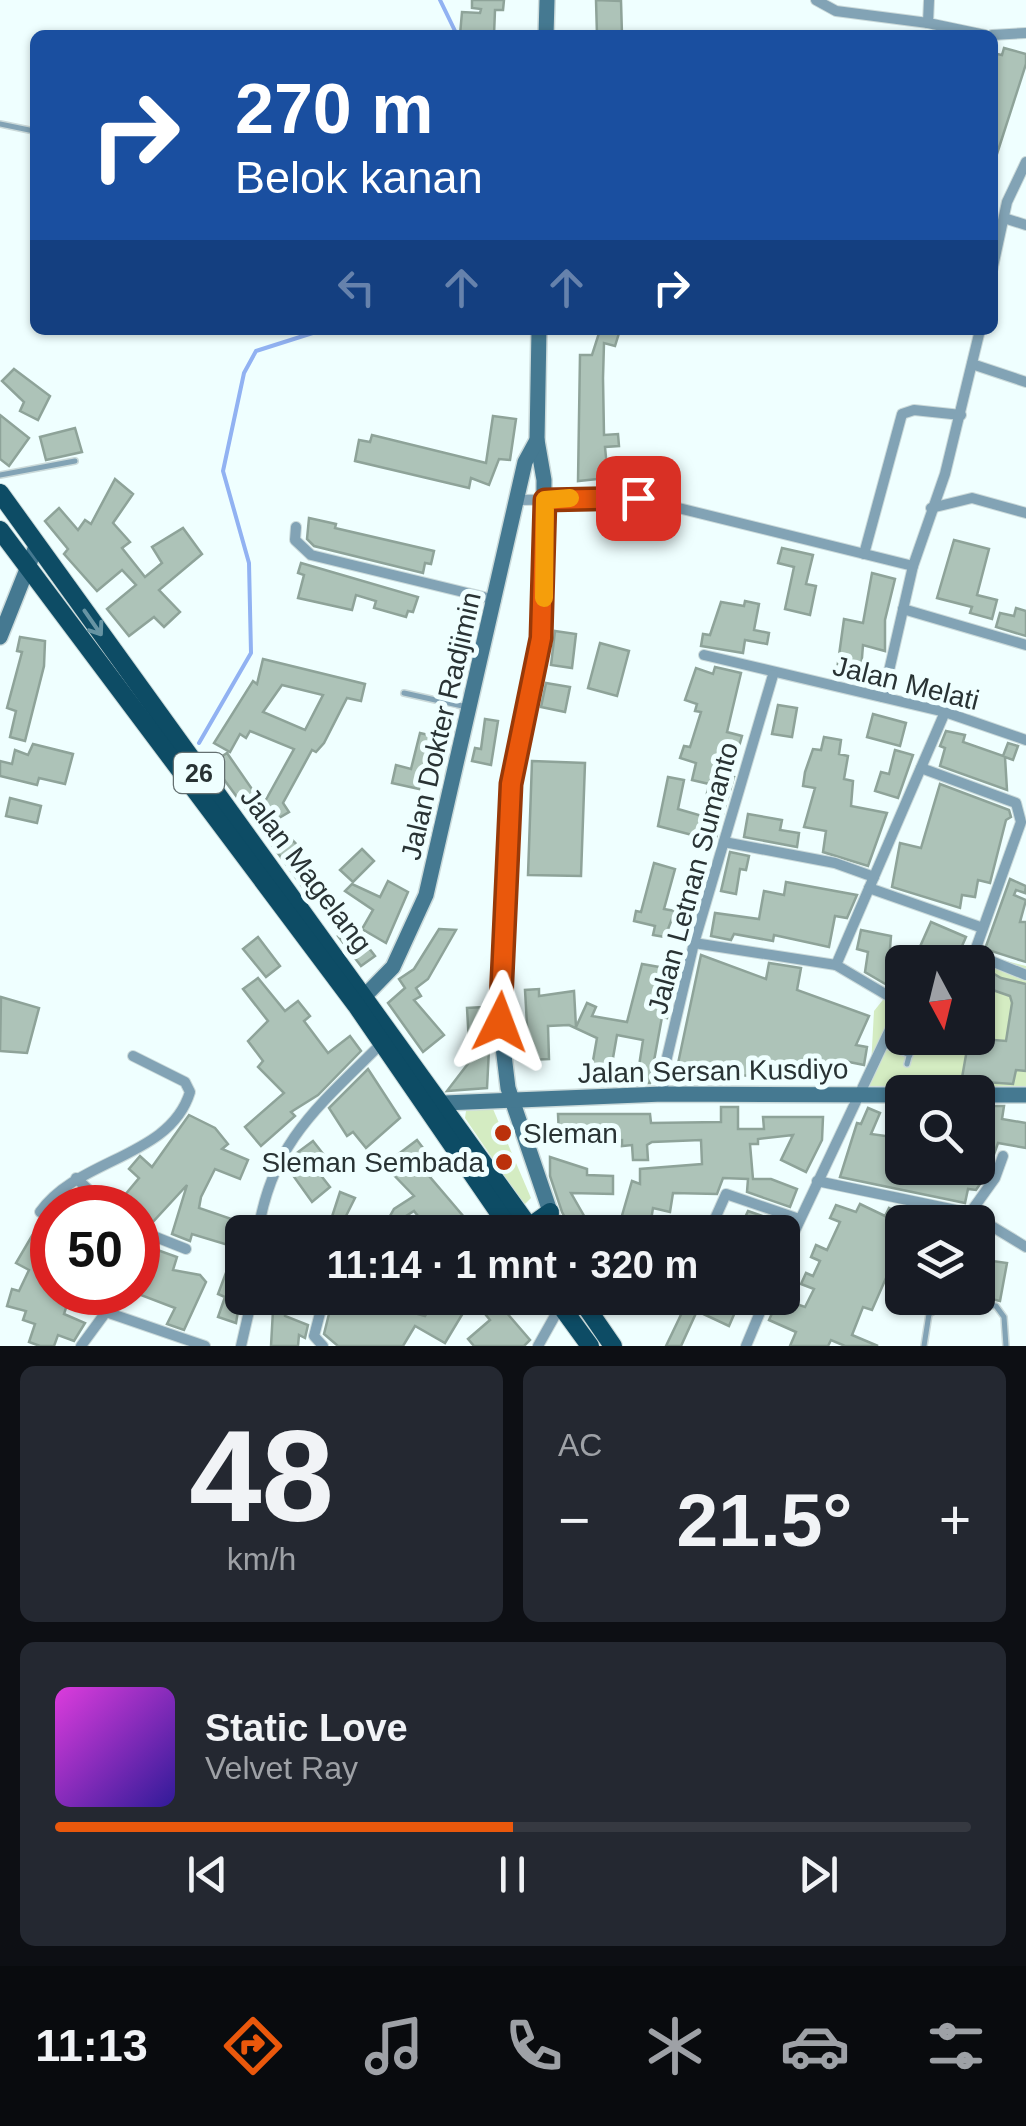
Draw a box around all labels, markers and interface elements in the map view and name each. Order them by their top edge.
icon: right [70,70,200,200]
text: 270 m [235,70,433,148]
text: Belok kanan [235,152,483,203]
icon: left [329,260,384,315]
icon: ahead [434,260,489,315]
icon: ahead [539,260,594,315]
icon: right [644,260,699,315]
pin [596,456,681,541]
icon: arrive [611,471,666,526]
street label: Jalan Dokter Radjimin [395,589,487,863]
one-way arrow [82,609,103,637]
street label: Jalan Melati [830,650,982,716]
street label: Jalan Letnan Sumanto [642,739,744,1017]
road number: 26 [174,753,224,793]
street label: Jalan Magelang [234,782,378,958]
north arrow [885,945,995,1055]
map controls [885,945,995,1315]
position arrow [448,970,552,1074]
street label: Jalan Sersan Kusdiyo [577,1053,849,1089]
button: search [885,1075,995,1185]
place label: Sleman [523,1118,618,1149]
marker: Sleman [492,1122,514,1144]
place label: Sleman Sembada [261,1147,484,1178]
marker: Sleman Sembada [493,1151,515,1173]
speed limit sign: 50 [30,1185,160,1315]
button: layers [885,1205,995,1315]
text: 11:14 · 1 mnt · 320 m [327,1244,698,1286]
text: 48 [189,1403,334,1549]
text: AC [558,1427,602,1463]
text: 21.5° [677,1478,852,1562]
text: − [558,1489,590,1551]
text: + [939,1489,971,1551]
text: km/h [227,1541,296,1577]
text: Static Love [205,1707,408,1749]
text: Velvet Ray [205,1750,358,1786]
icon: previous [180,1847,235,1902]
icon: pause [485,1847,540,1902]
icon: next [791,1847,846,1902]
icon: directions [218,2011,288,2081]
icon: music [359,2011,429,2081]
icon: phone [499,2011,569,2081]
icon: climate [640,2011,710,2081]
icon: car [780,2011,850,2081]
icon: filters [921,2011,991,2081]
text: 11:13 [35,2020,148,2071]

